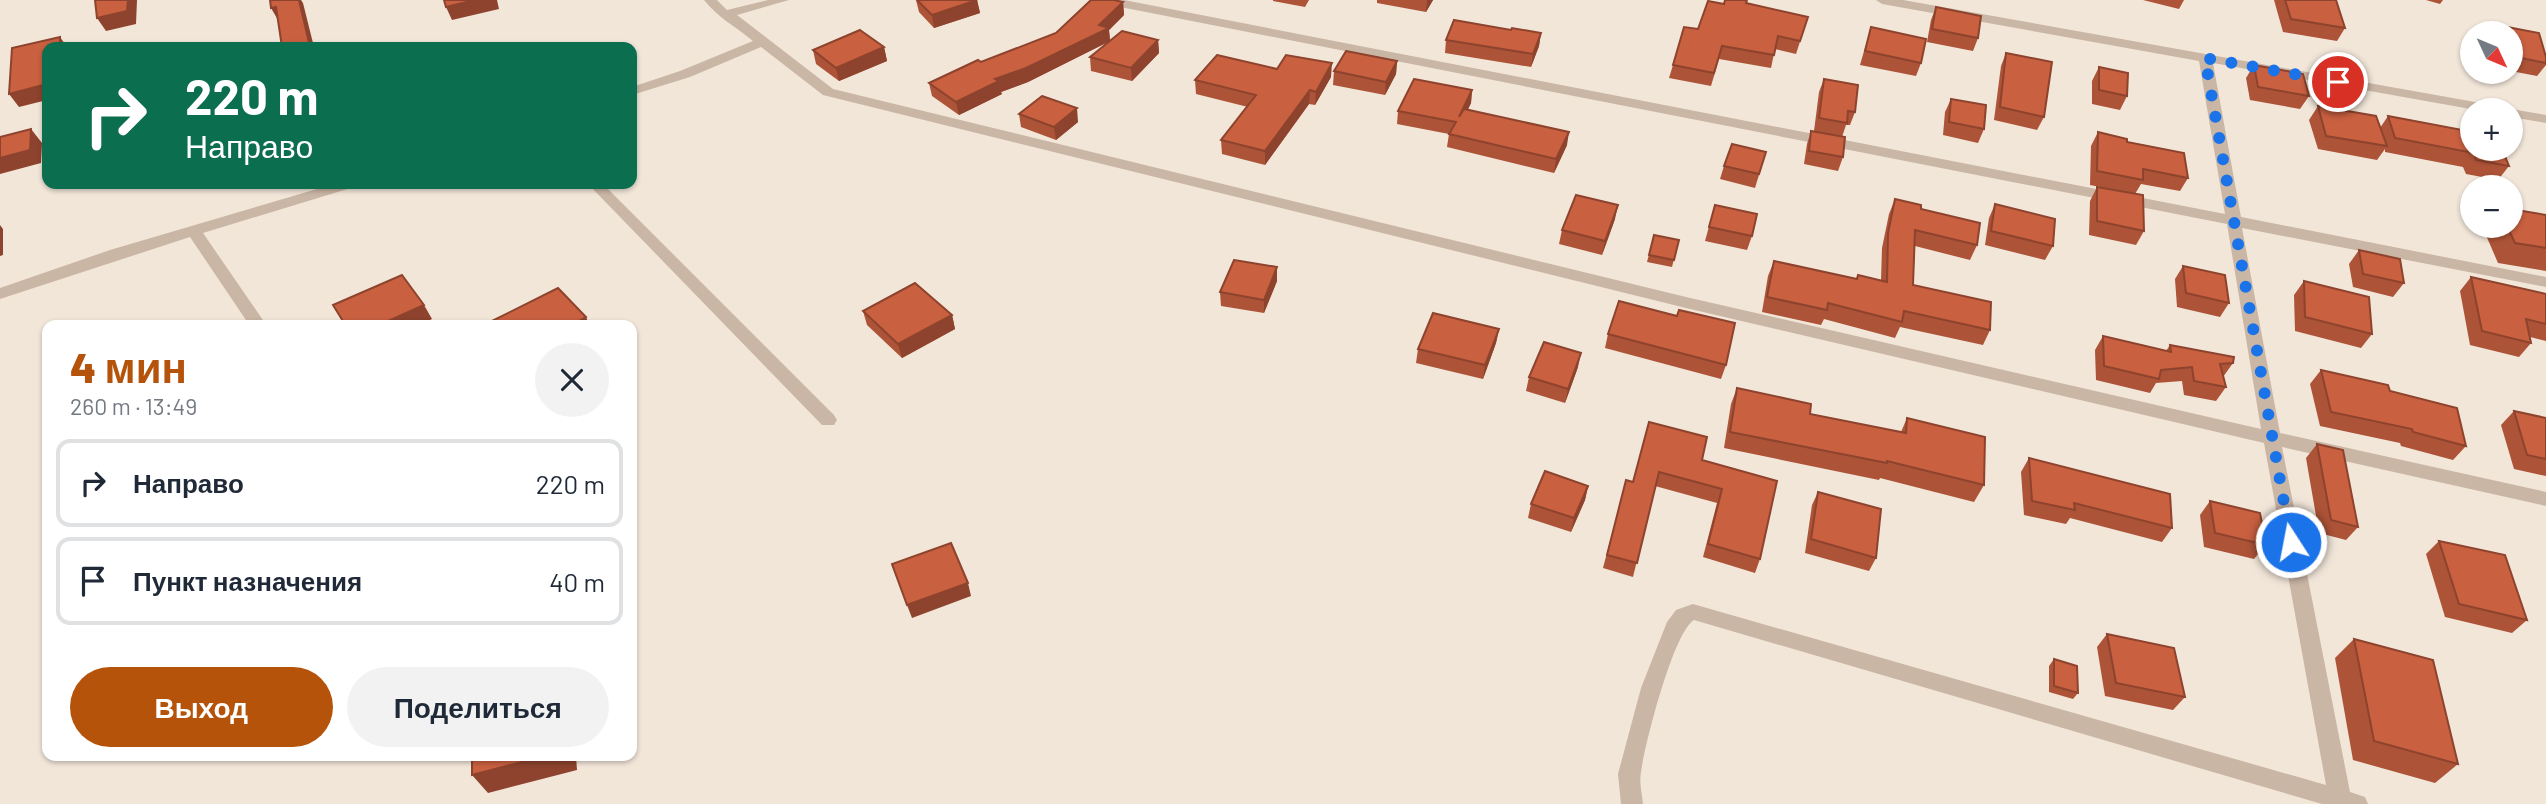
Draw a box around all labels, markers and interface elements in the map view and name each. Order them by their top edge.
north arrow [2460,21,2524,84]
map controls [2460,21,2523,238]
pin [2308,52,2368,112]
icon: arrive [2319,63,2357,101]
text: 220 m [185,66,319,125]
icon: right [70,70,161,161]
button: + [2460,98,2523,161]
text: Направо [185,126,313,164]
button: − [2460,175,2523,238]
text: 4 мин [70,341,187,391]
button: close [535,343,609,417]
text: 260 m · 13:49 [70,392,197,420]
icon: right [74,464,112,502]
text: Направо [133,467,244,498]
text: 220 m [536,468,605,499]
position arrow [2254,505,2328,579]
icon: arrive [74,562,112,600]
text: Пункт назначения [133,565,362,596]
text: 40 m [549,566,605,597]
button: Выход [70,667,333,747]
button: Поделиться [347,667,609,747]

